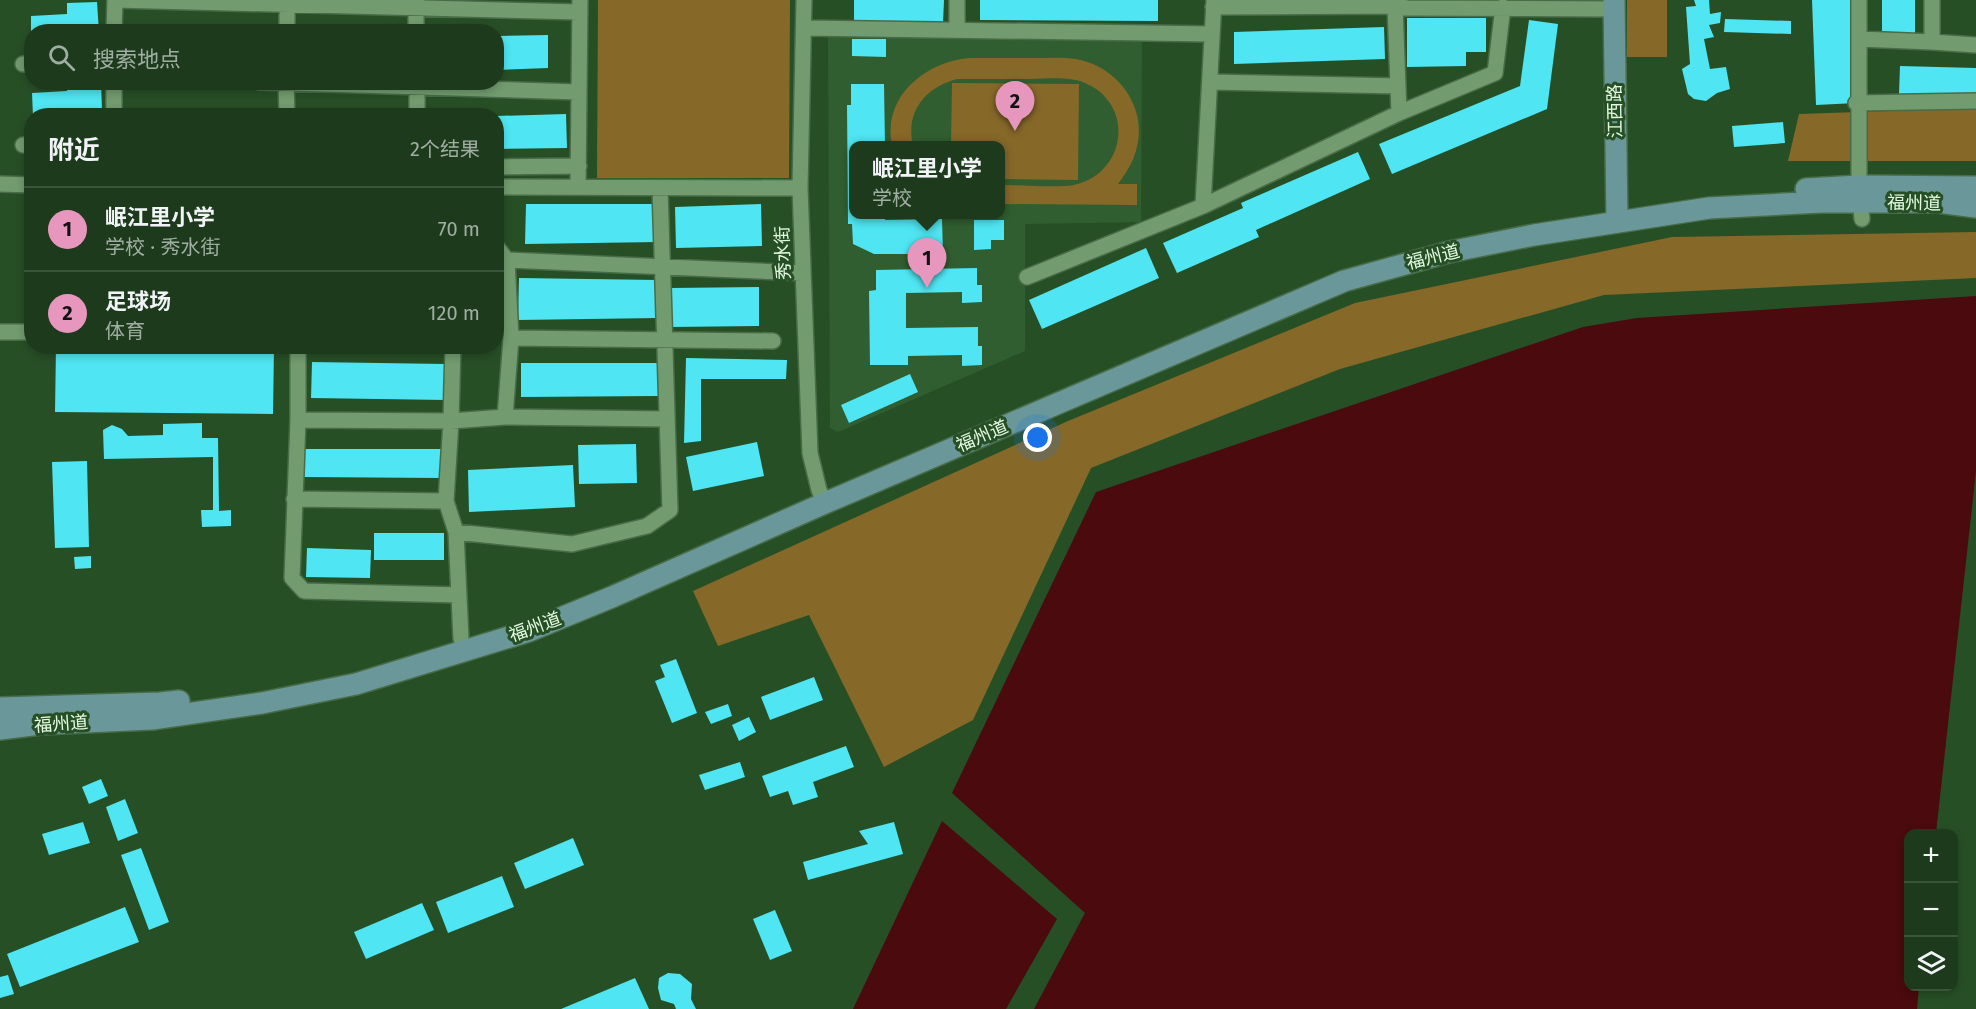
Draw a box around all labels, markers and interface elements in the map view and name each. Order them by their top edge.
search box [24,24,504,90]
icon: search [45,41,78,74]
text: 搜索地点 [93,46,181,73]
pin: 2 [996,82,1034,131]
street label: 江西路 [1604,84,1626,138]
text: 附近 [48,135,100,166]
text: 2个结果 [410,137,480,161]
popup [849,141,1005,219]
text: 岷江里小学 [872,155,982,182]
text: 学校 [872,186,912,210]
street label: 福州道 [1887,192,1941,214]
text: 岷江里小学 [105,204,215,231]
text: 1 [63,217,72,241]
text: 70 m [438,217,480,241]
street label: 秀水街 [771,226,795,280]
text: 学校 · 秀水街 [105,235,220,259]
pin: 1 [908,238,946,288]
street label: 福州道 [1404,240,1462,274]
text: 足球场 [105,288,171,315]
text: 2 [62,301,73,325]
text: 120 m [428,301,480,325]
text: 体育 [105,319,145,343]
street label: 福州道 [953,415,1011,457]
your location [1023,423,1052,452]
street label: 福州道 [506,607,564,647]
street label: 福州道 [33,711,89,737]
map controls [1904,829,1958,991]
button: + [1904,829,1958,883]
button: − [1904,883,1958,937]
button: layers [1904,937,1958,991]

